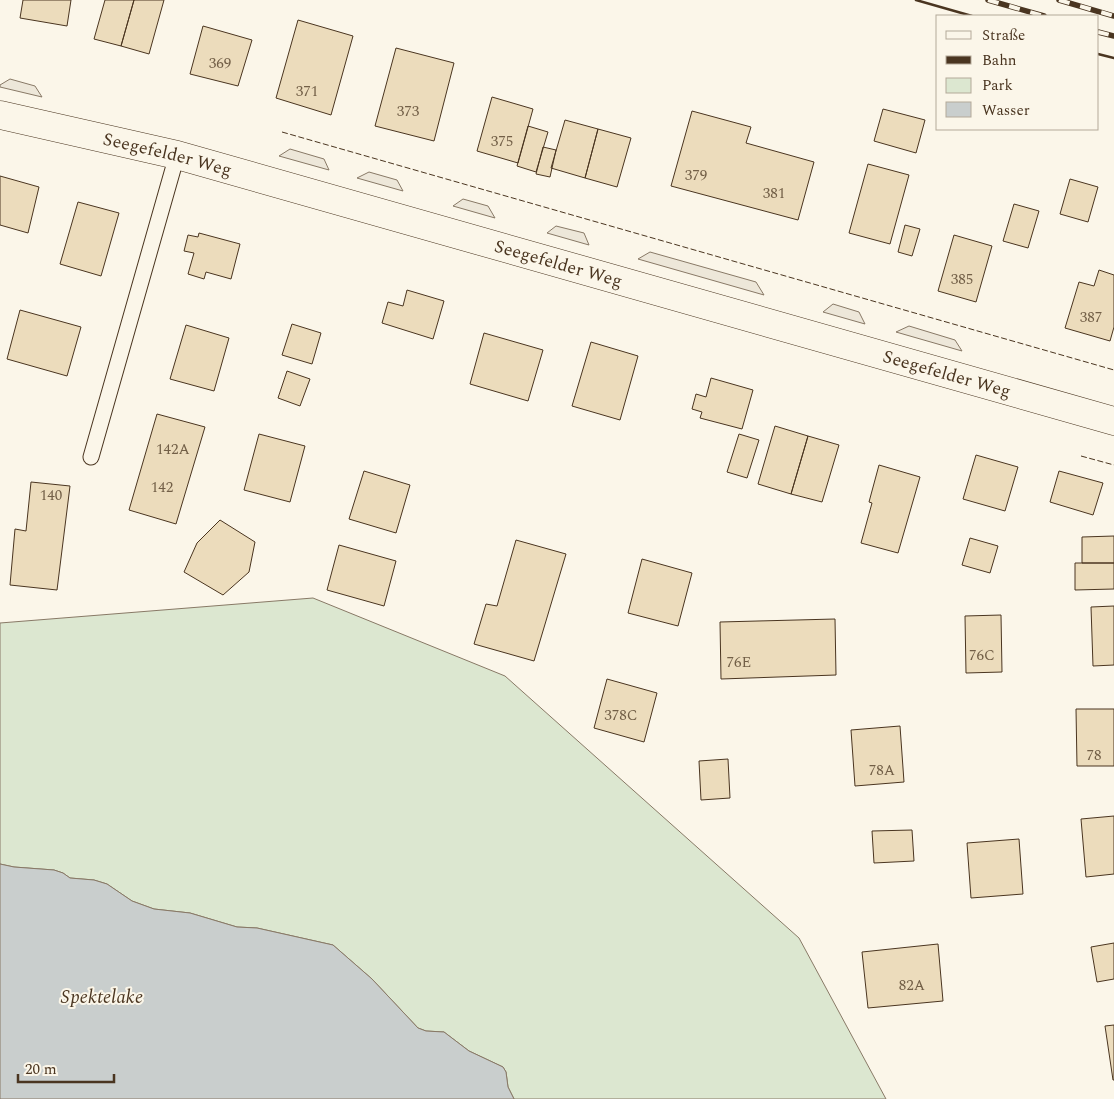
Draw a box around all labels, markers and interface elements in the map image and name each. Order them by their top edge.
legend [936,15,1099,130]
text: Straße [982,24,1025,47]
text: Bahn [982,49,1017,72]
house number: 369 [209,52,231,75]
text: Park [982,74,1013,97]
house number: 371 [296,80,318,103]
text: Wasser [982,99,1030,122]
house number: 373 [397,100,420,123]
street label: Seegefelder Weg [100,125,235,183]
house number: 375 [491,130,513,153]
house number: 379 [685,164,707,187]
house number: 381 [763,182,785,205]
street label: Seegefelder Weg [491,232,626,294]
house number: 385 [951,268,973,291]
house number: 387 [1080,306,1102,329]
street label: Seegefelder Weg [880,343,1014,405]
house number: 142A [156,438,190,461]
house number: 142 [151,476,173,499]
house number: 140 [40,484,62,507]
house number: 76C [969,644,995,667]
house number: 76E [727,651,751,674]
house number: 378C [604,704,638,727]
house number: 78 [1086,744,1102,767]
house number: 78A [869,759,895,782]
house number: 82A [899,974,925,997]
water label: Spektelake [61,983,143,1012]
scale bar [18,1052,114,1084]
text: 20 m [25,1058,57,1081]

